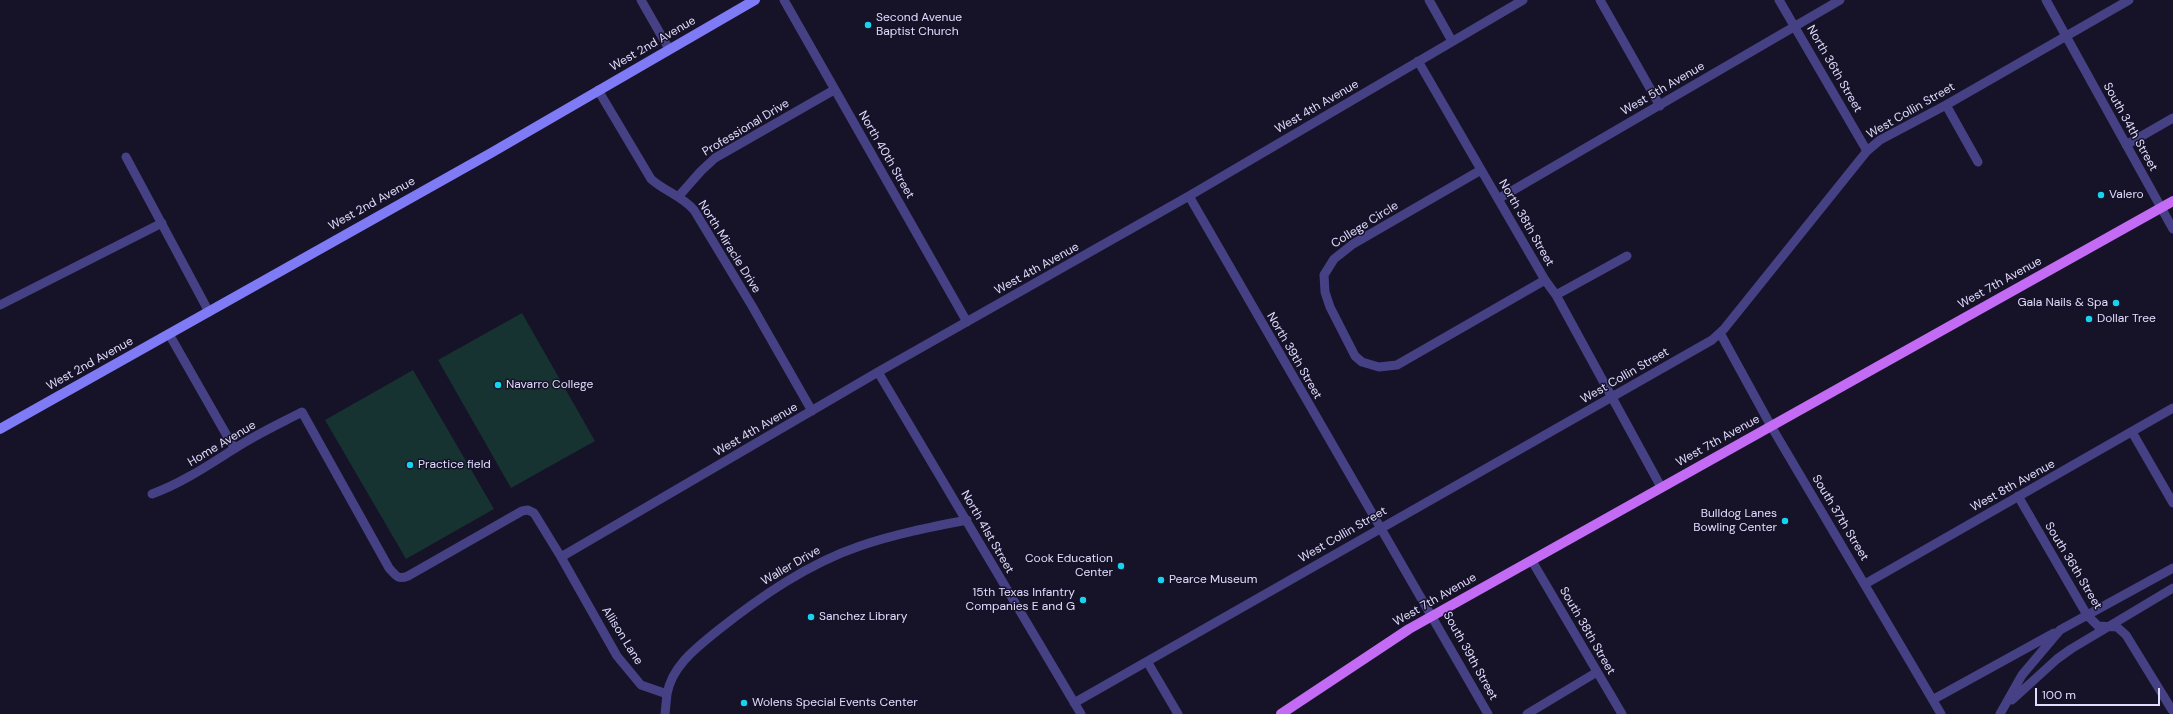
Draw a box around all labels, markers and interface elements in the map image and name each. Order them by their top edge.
place label: Second Avenue Baptist Church [876,11,962,39]
street label: West 2nd Avenue [607,14,699,74]
marker: Second Avenue Baptist Church [863,20,873,30]
street label: North 36th Street [1803,23,1865,115]
street label: West 5th Avenue [1619,59,1707,119]
street label: West 4th Avenue [1273,77,1361,137]
street label: West Collin Street [1864,80,1958,142]
street label: South 34th Street [2100,80,2160,174]
street label: Professional Drive [700,96,792,160]
street label: North 40th Street [855,109,917,201]
street label: West 2nd Avenue [326,174,418,234]
street label: North 38th Street [1495,177,1557,269]
place label: Valero [2109,188,2144,202]
marker: Valero [2096,190,2106,200]
street label: North Miracle Drive [695,198,763,296]
street label: College Circle [1329,199,1401,251]
street label: West 4th Avenue [992,240,1082,298]
street label: West 7th Avenue [1956,254,2044,312]
place label: Gala Nails & Spa [2017,296,2108,310]
marker: Gala Nails & Spa [2111,298,2121,308]
street label: North 39th Street [1263,310,1325,402]
place label: Dollar Tree [2097,312,2156,326]
marker: Dollar Tree [2084,314,2094,324]
street label: West 2nd Avenue [44,334,136,394]
street label: West Collin Street [1578,345,1672,407]
place label: Navarro College [506,378,593,392]
marker: Navarro College [493,380,503,390]
street label: West 4th Avenue [712,400,800,460]
street label: West 7th Avenue [1674,412,1762,470]
street label: Home Avenue [185,418,259,470]
street label: West 8th Avenue [1968,457,2058,515]
place label: Practice field [418,458,491,472]
marker: Practice field [405,460,415,470]
street label: South 37th Street [1809,472,1871,564]
street label: North 41st Street [957,488,1017,576]
street label: West Collin Street [1296,504,1390,566]
place label: Bulldog Lanes Bowling Center [1693,507,1777,535]
marker: Bulldog Lanes Bowling Center [1780,516,1790,526]
street label: South 36th Street [2041,520,2105,612]
street label: Waller Drive [759,543,823,589]
place label: Cook Education Center [1025,552,1113,580]
marker: Cook Education Center [1116,561,1126,571]
street label: West 7th Avenue [1391,570,1479,630]
place label: Pearce Museum [1169,573,1257,587]
marker: Pearce Museum [1156,575,1166,585]
street label: South 38th Street [1556,585,1618,677]
place label: 15th Texas Infantry Companies E and G [966,586,1075,614]
marker: 15th Texas Infantry Companies E and G [1078,595,1088,605]
street label: Allison Lane [598,604,646,668]
street label: South 39th Street [1440,609,1500,703]
place label: Sanchez Library [819,610,907,624]
marker: Sanchez Library [806,612,816,622]
scale bar [2037,680,2162,706]
text: 100 m [2042,687,2076,703]
place label: Wolens Special Events Center [752,696,918,710]
marker: Wolens Special Events Center [739,698,749,708]

